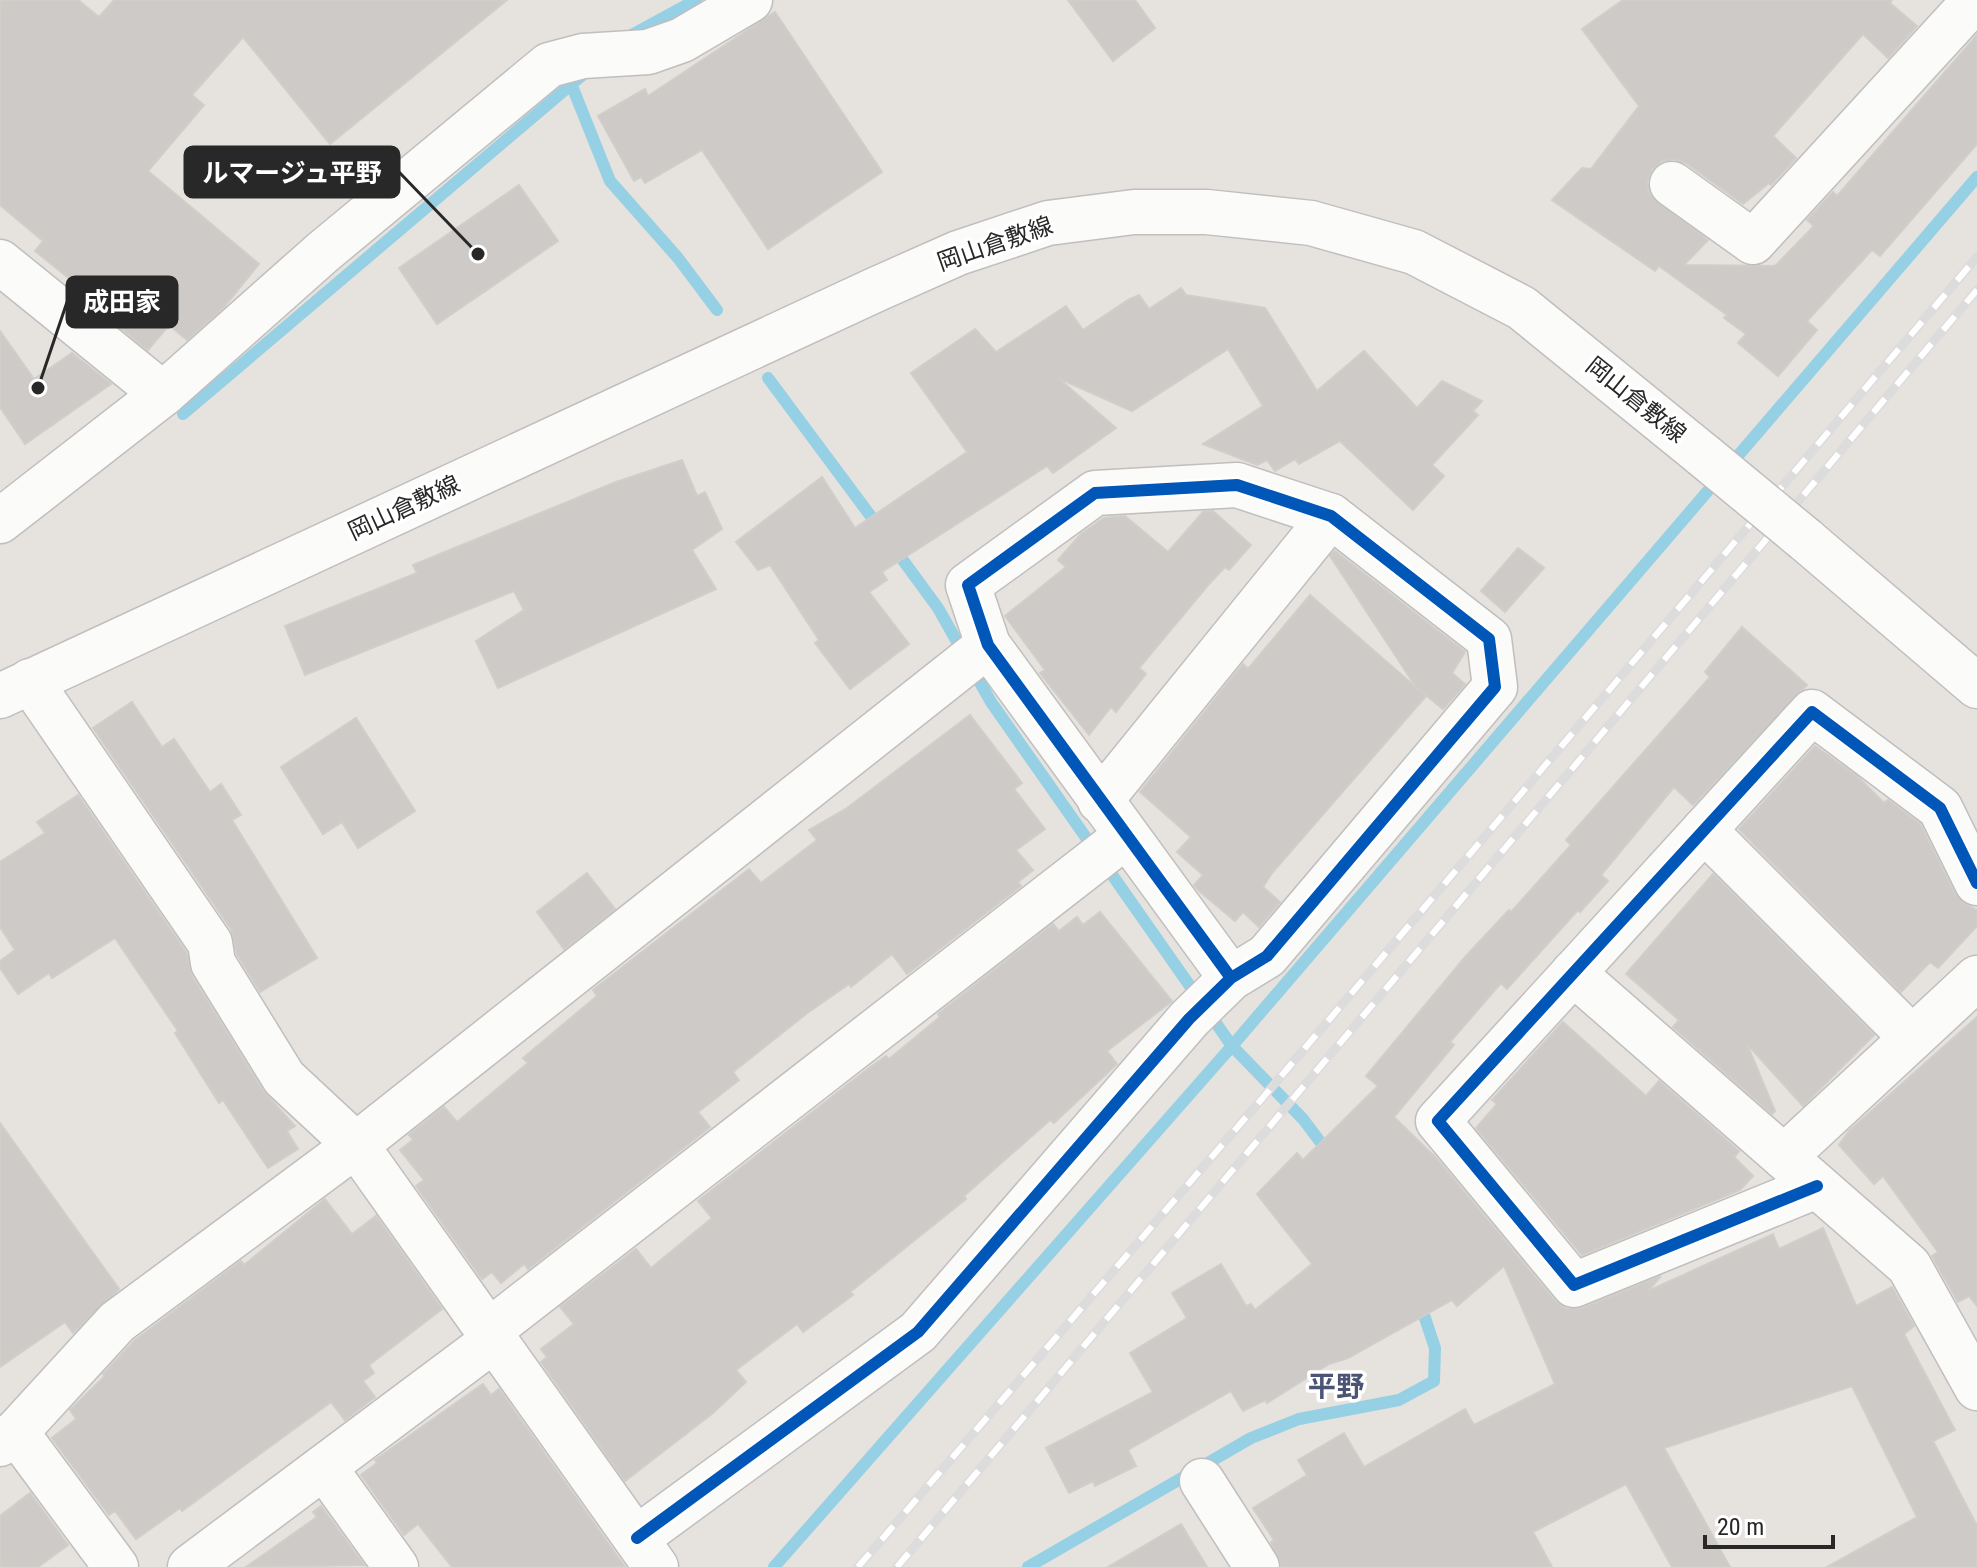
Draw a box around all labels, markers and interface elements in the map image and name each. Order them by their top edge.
callout: ルマージュ平野 [185,147,399,197]
text: ルマージュ平野 [202,158,382,188]
street label: 岡山倉敷線 [934,211,1056,277]
callout: 成田家 [67,277,177,327]
text: 成田家 [83,287,161,317]
street label: 岡山倉敷線 [1581,351,1691,449]
street label: 岡山倉敷線 [344,470,464,546]
district label: 平野 [1308,1370,1364,1403]
scale bar [1705,1499,1833,1549]
text: 20 m [1717,1513,1764,1541]

